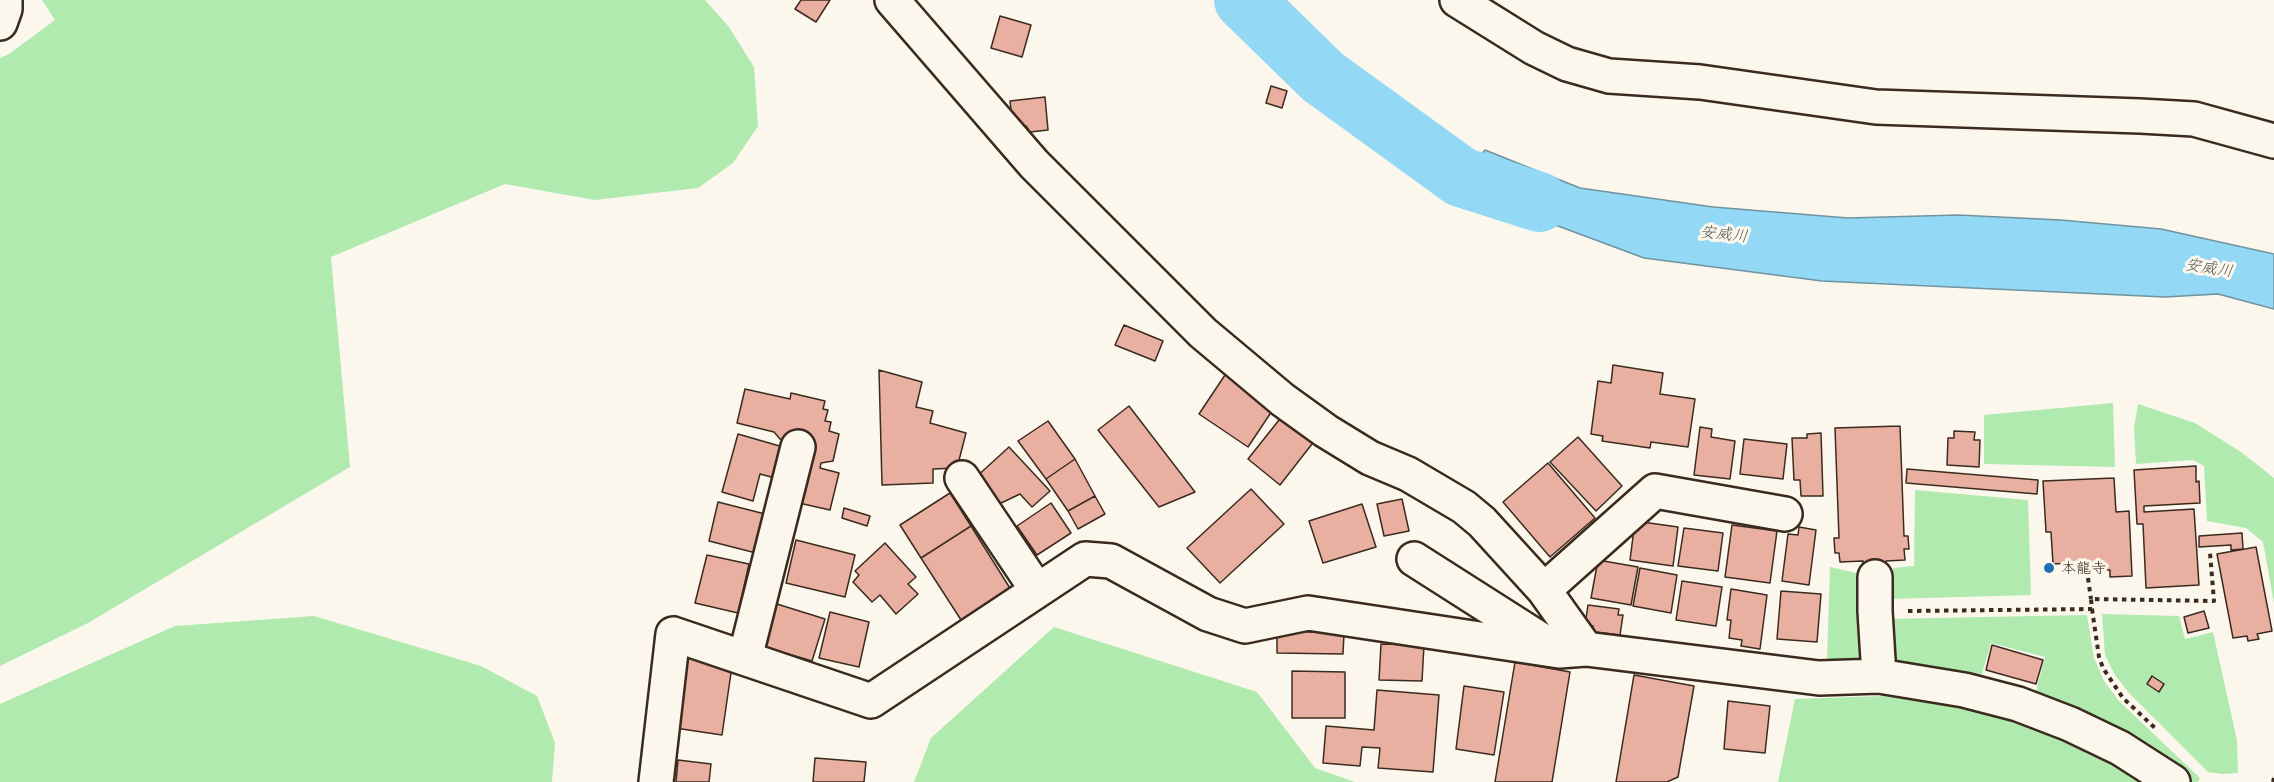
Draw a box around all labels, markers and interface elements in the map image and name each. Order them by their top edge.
water label: 安威川 [1699,222,1749,246]
water label: 安威川 [2184,255,2234,281]
place label: 本龍寺 [2061,559,2106,577]
marker: 本龍寺 [2042,561,2056,575]

